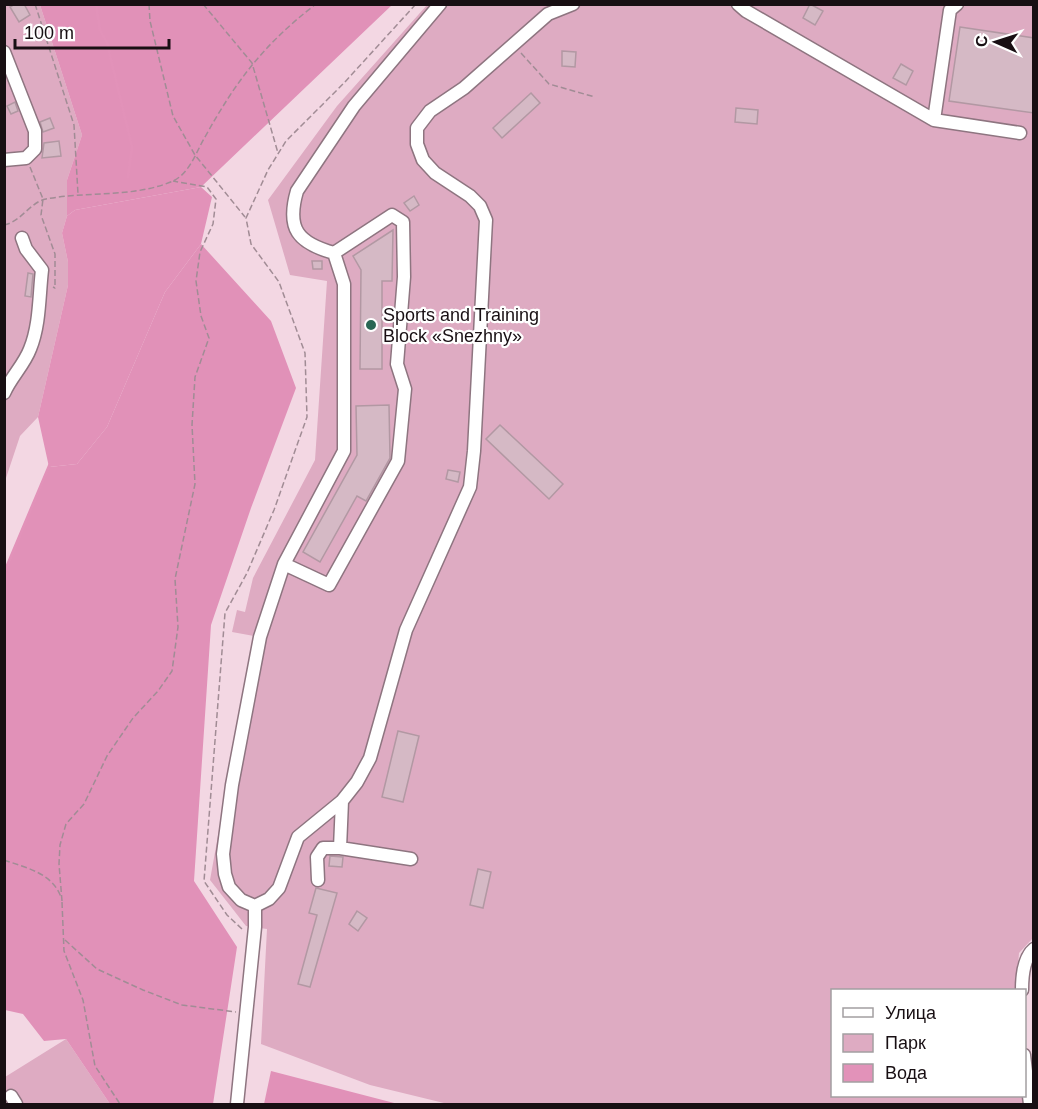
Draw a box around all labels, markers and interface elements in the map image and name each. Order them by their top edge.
scale bar [15,12,170,50]
north arrow [966,12,1026,72]
text: 100 m [24,23,74,43]
text: С [973,35,990,47]
place label: Sports and Training Block «Snezhny» [383,305,539,346]
marker: Sports and Training Block «Snezhny» [364,318,378,332]
legend [831,989,1026,1097]
text: Улица [885,1003,937,1023]
text: Парк [885,1033,926,1053]
text: Вода [885,1063,928,1083]

